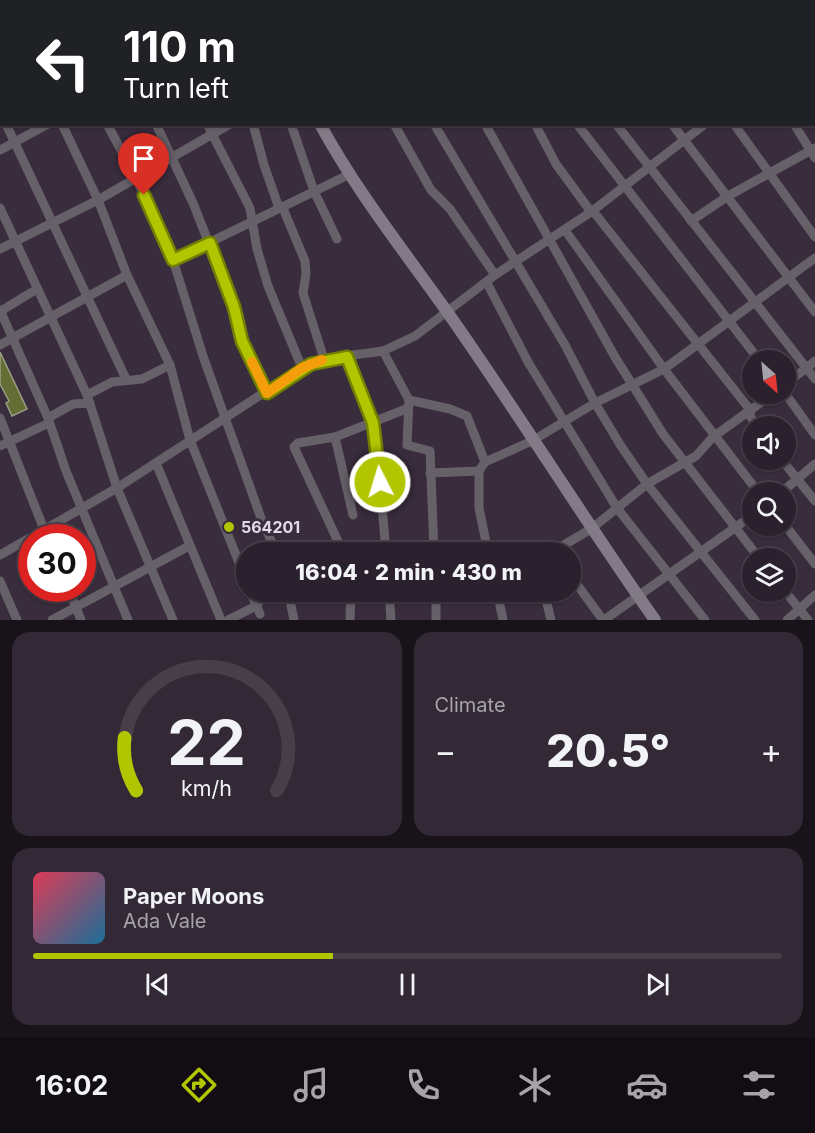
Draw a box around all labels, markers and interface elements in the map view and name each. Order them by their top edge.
text: 110 m [123,21,236,72]
icon: left [24,24,102,102]
text: Turn left [123,72,229,105]
pin [118,133,169,195]
icon: arrive [127,142,160,175]
north arrow [742,350,796,404]
map controls [742,350,796,602]
button: sound [742,416,796,470]
position arrow [348,450,412,514]
button: search [742,482,796,536]
place label: 564201 [241,517,300,537]
marker: 564201 [222,520,236,534]
speed limit sign: 30 [18,524,96,602]
button: layers [742,548,796,602]
text: 16:04 · 2 min · 430 m [295,559,522,585]
text: Climate [435,693,506,717]
text: 22 [167,705,246,780]
text: 20.5° [546,723,670,778]
text: − [435,731,456,771]
text: + [760,731,782,771]
text: km/h [181,775,232,801]
text: Paper Moons [123,883,264,909]
text: Ada Vale [123,909,206,933]
icon: previous [141,968,174,1001]
icon: pause [391,968,424,1001]
icon: next [641,968,674,1001]
icon: directions [178,1064,220,1106]
icon: music [290,1064,332,1106]
icon: phone [402,1064,444,1106]
icon: climate [514,1064,556,1106]
icon: car [626,1064,668,1106]
icon: filters [738,1064,780,1106]
text: 16:02 [35,1069,108,1102]

